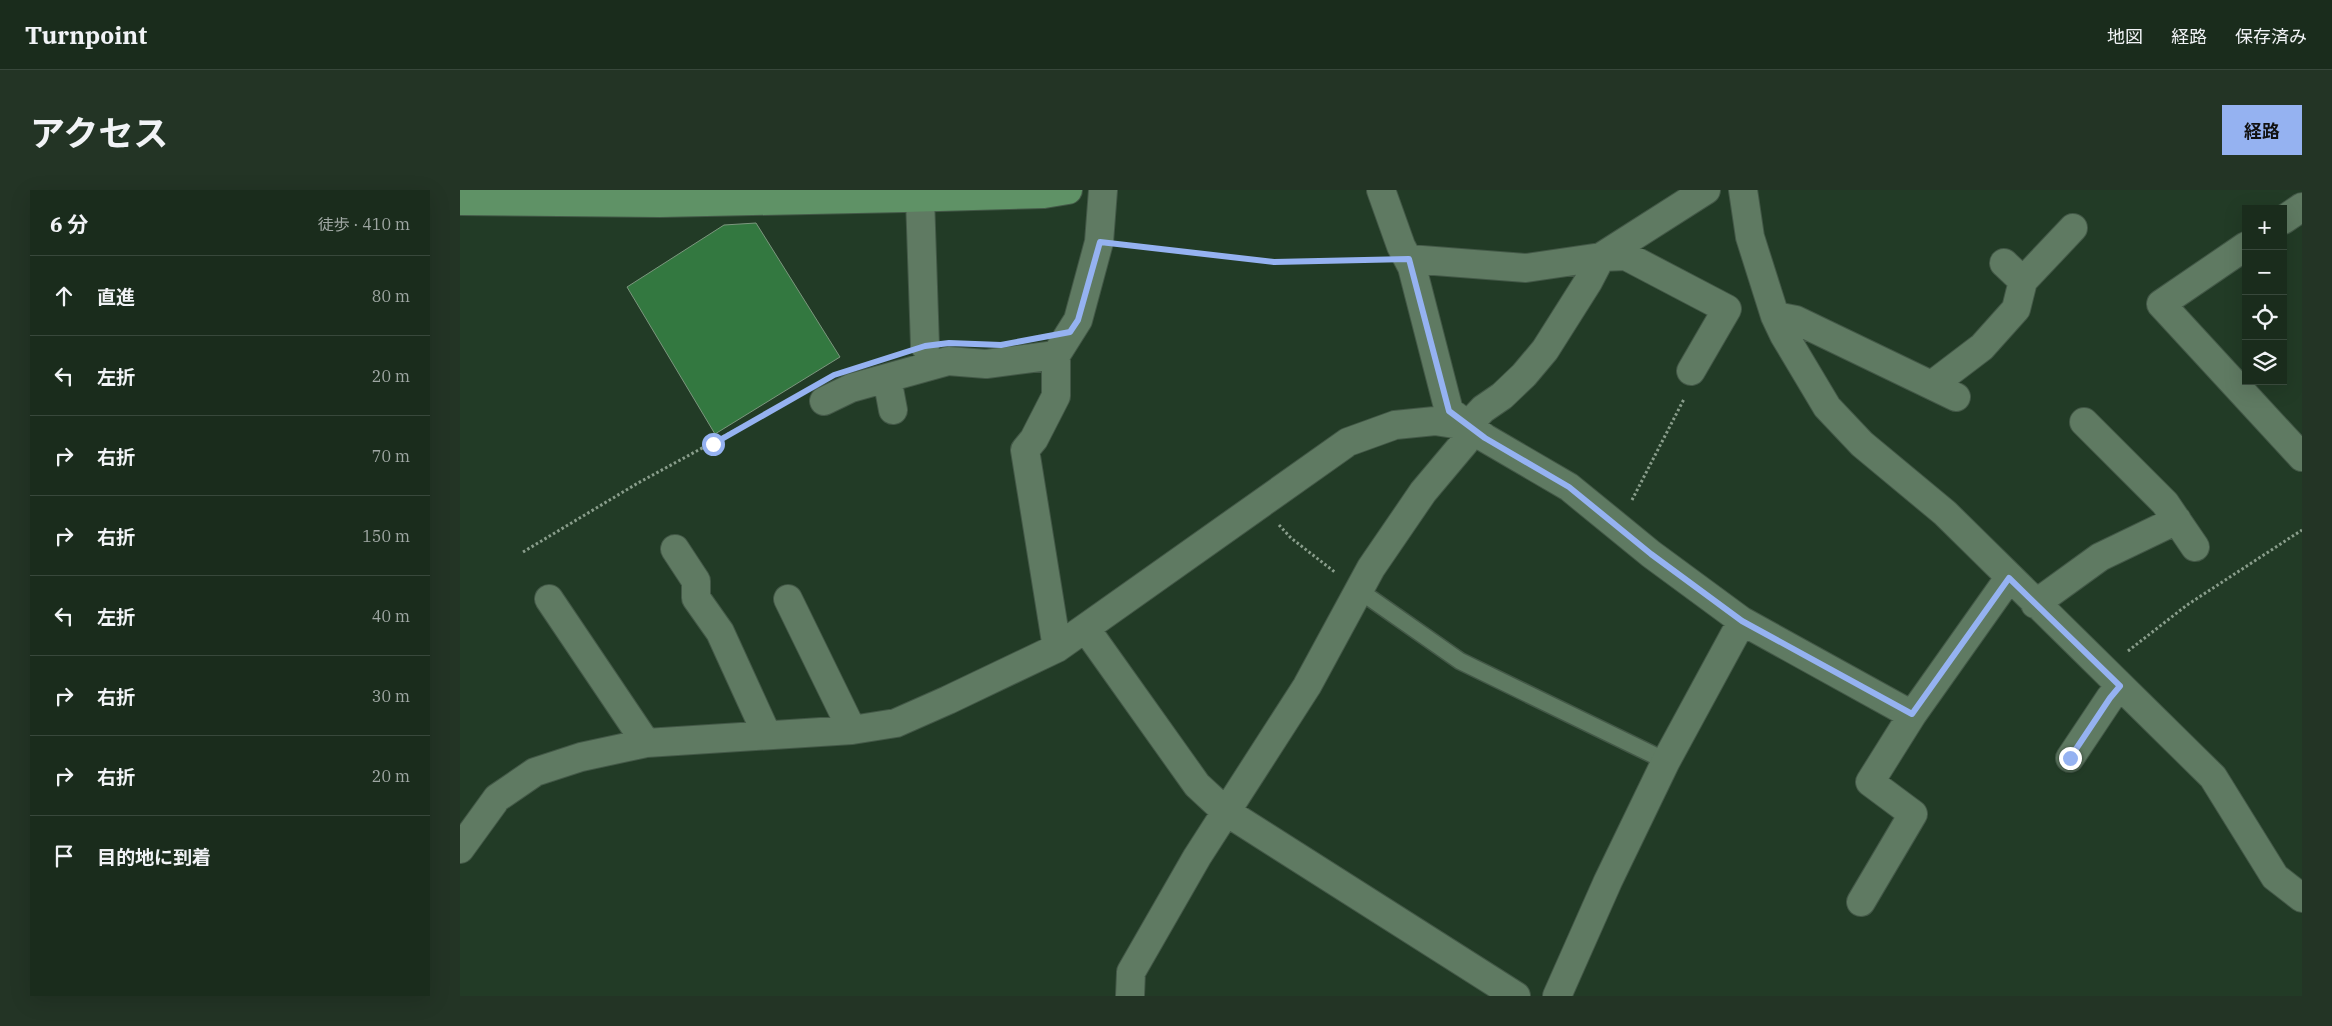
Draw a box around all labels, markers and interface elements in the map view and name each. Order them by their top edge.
text: Turnpoint [25,19,147,51]
text: 地図 [2107,25,2143,48]
text: 経路 [2171,25,2207,48]
text: 保存済み [2235,25,2307,48]
button: 経路 [2222,105,2302,155]
text: アクセス [30,110,168,156]
map controls [2242,205,2287,385]
button: + [2242,205,2287,250]
text: 6 分 [50,210,88,238]
text: 徒歩 · 410 m [318,214,410,234]
button: − [2242,250,2287,295]
icon: ahead [50,282,78,310]
text: 直進 [97,285,135,309]
text: 80 m [372,286,410,306]
button: locate [2242,295,2287,340]
button: layers [2242,340,2287,385]
icon: left [50,362,78,390]
text: 左折 [97,365,135,389]
text: 20 m [372,366,410,386]
route start [702,433,725,456]
icon: right [50,442,78,470]
text: 右折 [97,445,135,469]
text: 70 m [372,446,410,466]
icon: right [50,522,78,550]
text: 右折 [97,525,135,549]
text: 150 m [362,526,410,546]
icon: left [50,602,78,630]
text: 左折 [97,605,135,629]
text: 40 m [372,606,410,626]
icon: right [50,682,78,710]
text: 右折 [97,685,135,709]
text: 30 m [372,686,410,706]
route end [2059,747,2082,770]
icon: right [50,762,78,790]
text: 右折 [97,765,135,789]
text: 20 m [372,766,410,786]
icon: arrive [50,842,78,870]
text: 目的地に到着 [97,845,211,869]

